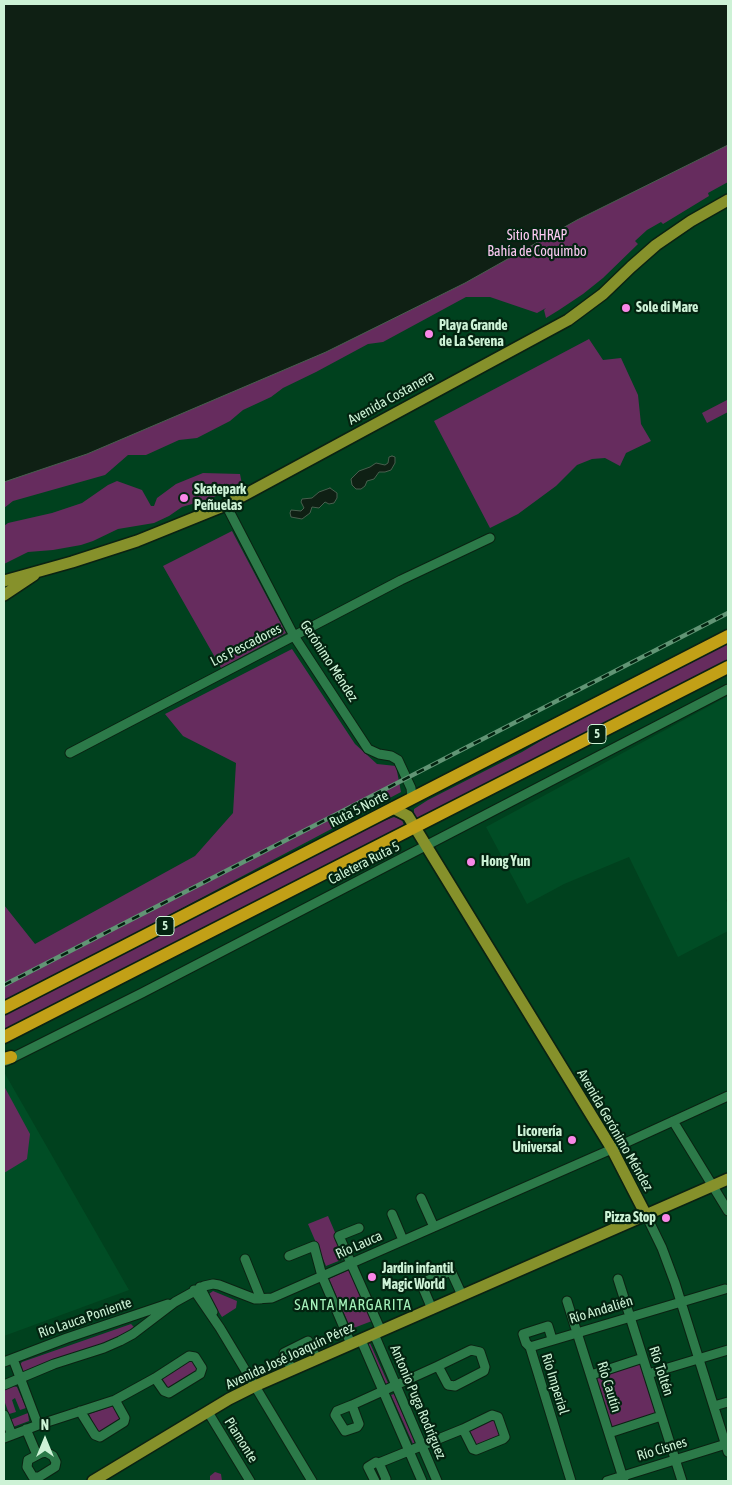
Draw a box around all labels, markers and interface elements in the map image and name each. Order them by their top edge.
park label: Sitio RHRAP Bahía de Coquimbo [487,228,587,260]
place label: Sole di Mare [636,300,698,316]
marker: Sole di Mare [620,302,632,314]
place label: Playa Grande de La Serena [439,318,508,351]
marker: Playa Grande de La Serena [423,328,435,340]
street label: Avenida Costanera [345,367,437,429]
place label: Skatepark Peñuelas [194,482,246,514]
marker: Skatepark Peñuelas [178,492,190,504]
street label: Gerónimo Méndez [296,617,362,705]
street label: Los Pescadores [208,620,284,670]
road number: 5 [588,724,606,744]
street label: Ruta 5 Norte [327,787,391,831]
street label: Caletera Ruta 5 [325,838,403,888]
place label: Hong Yun [481,854,530,870]
marker: Hong Yun [465,856,477,868]
road number: 5 [156,916,174,936]
street label: Avenida Gerónimo Méndez [573,1066,657,1194]
place label: Licorería Universal [512,1124,562,1156]
marker: Licorería Universal [566,1134,578,1146]
place label: Pizza Stop [605,1210,656,1226]
marker: Pizza Stop [660,1212,672,1224]
street label: Río Lauca [333,1227,385,1263]
place label: Jardin infantil Magic World [382,1261,454,1294]
marker: Jardin infantil Magic World [366,1271,378,1283]
street label: Río Andalién [567,1292,635,1328]
street label: Río Lauca Poniente [36,1294,134,1342]
district label: SANTA MARGARITA [292,1296,414,1314]
street label: Avenida José Joaquín Pérez [223,1319,357,1393]
street label: Antonio Puga Rodríguez [386,1342,450,1462]
street label: Río Toltén [645,1344,677,1398]
street label: Río Imperial [538,1351,572,1417]
street label: Río Cautín [593,1360,625,1414]
street label: Piamonte [221,1414,261,1466]
north arrow [20,1415,70,1465]
text: N [41,1417,49,1433]
street label: Río Cisnes [635,1433,689,1465]

